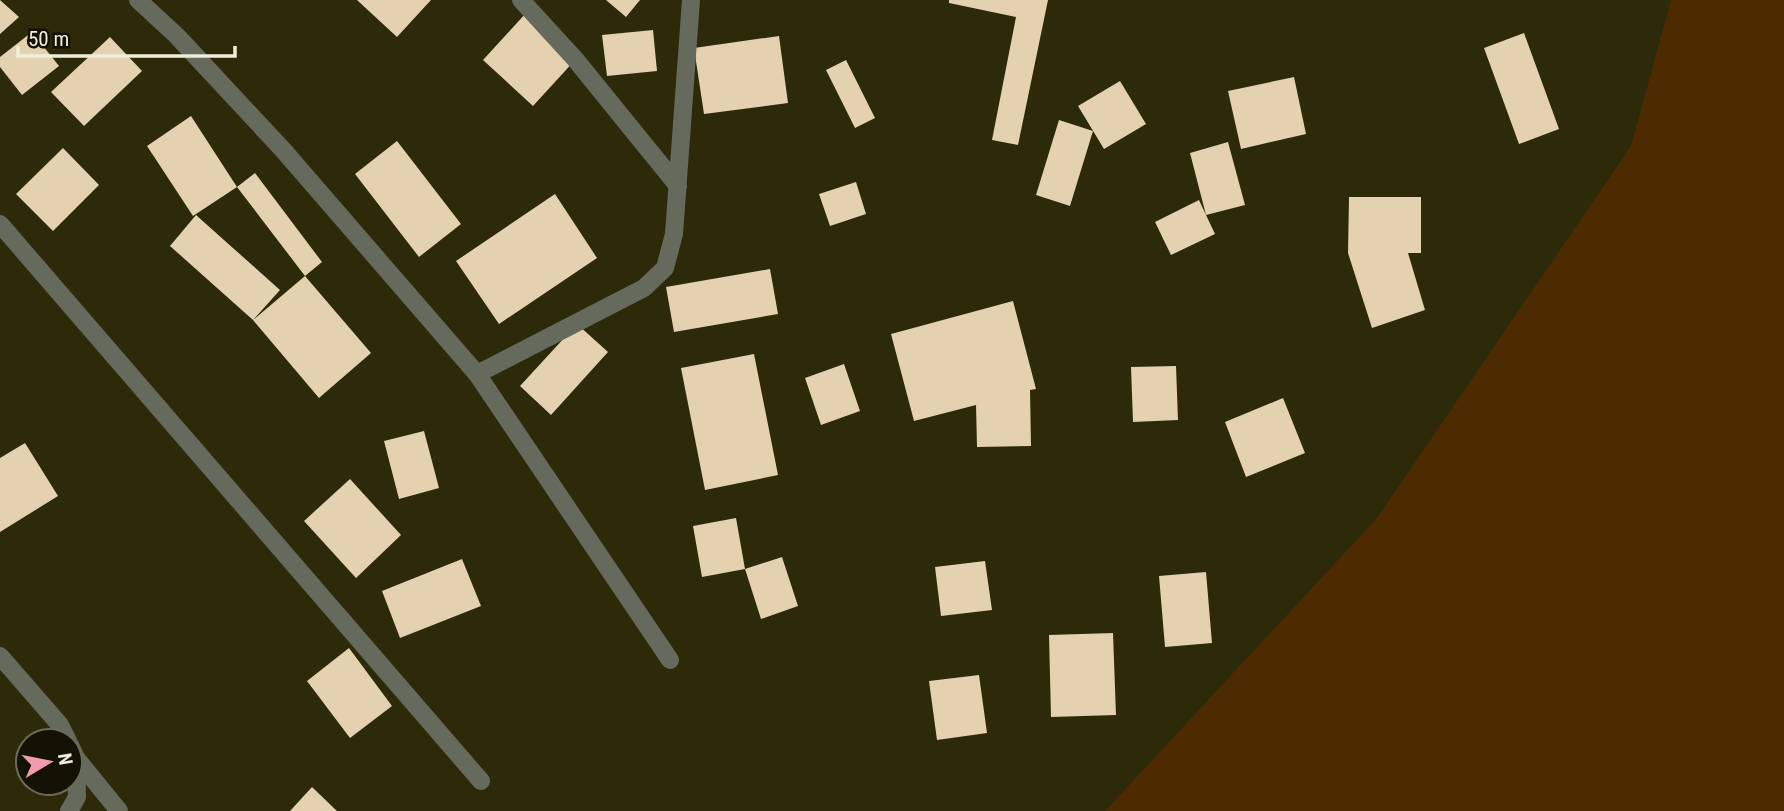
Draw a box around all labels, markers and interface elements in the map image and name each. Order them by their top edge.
scale bar [18,14,234,58]
text: 50 m [28,27,69,51]
north arrow [14,727,84,797]
text: N [53,751,78,767]

